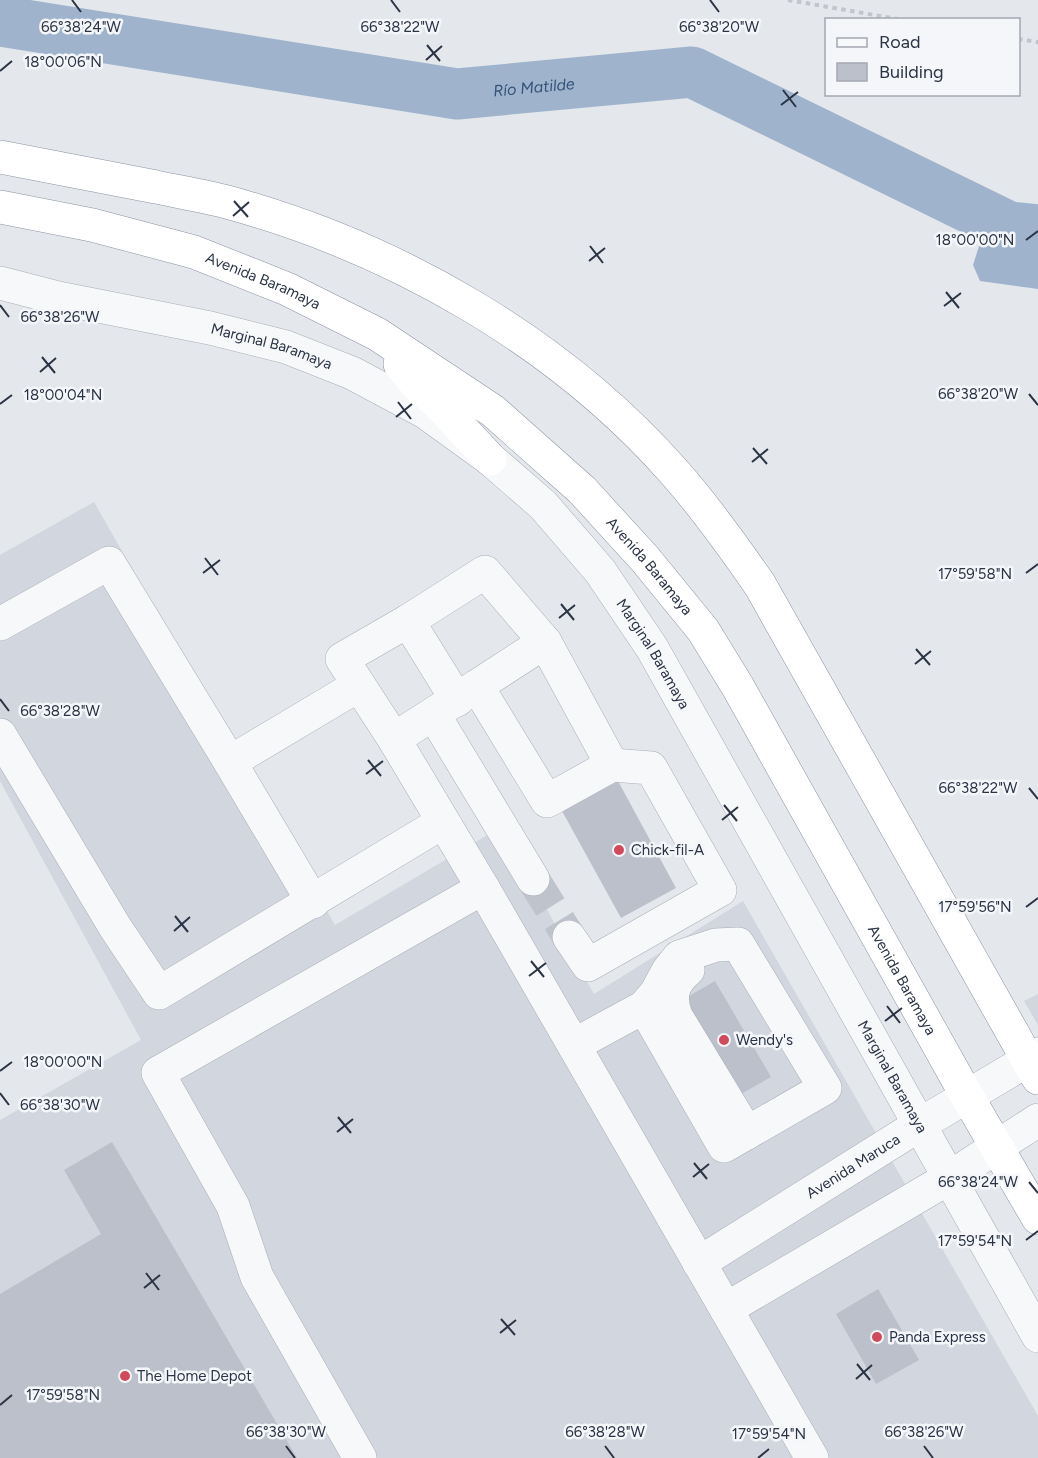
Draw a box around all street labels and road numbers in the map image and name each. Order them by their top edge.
street label: Avenida Baramaya [203,249,323,313]
street label: Marginal Baramaya [209,320,335,373]
street label: Avenida Baramaya [602,514,696,619]
street label: Marginal Baramaya [612,595,693,712]
street label: Avenida Baramaya [864,922,940,1038]
street label: Marginal Baramaya [854,1017,931,1136]
street label: Avenida Maruca [803,1130,903,1202]

